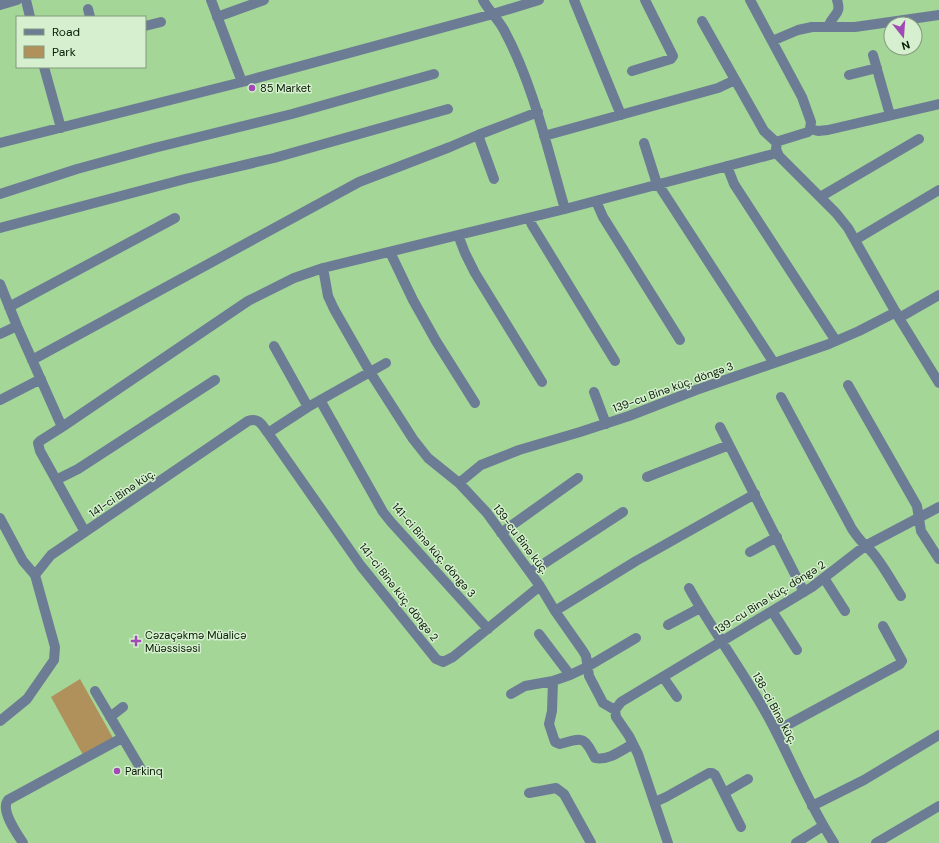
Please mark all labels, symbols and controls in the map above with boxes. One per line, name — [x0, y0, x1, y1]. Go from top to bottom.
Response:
legend — [16, 16, 146, 68]
north arrow — [883, 16, 923, 56]
text: Road — [52, 24, 80, 40]
text: N — [900, 38, 912, 53]
text: Park — [52, 44, 76, 60]
place label: 85 Market — [260, 81, 311, 95]
marker: 85 Market — [247, 83, 257, 93]
street label: 139-cu Binə küç. döngə 3 — [611, 359, 735, 415]
street label: 141-ci Binə küç. — [86, 466, 158, 520]
street label: 141-ci Binə küç. döngə 3 — [389, 500, 479, 600]
street label: 139-cu Binə küç. — [490, 502, 552, 576]
street label: 141-ci Binə küç. döngə 2 — [356, 540, 442, 644]
street label: 139-cu Binə küç. döngə 2 — [712, 557, 828, 637]
place label: Cəzaçəkmə Müalicə Müəssisəsi — [145, 628, 246, 655]
marker: Cəzaçəkmə Müalicə Müəssisəsi — [130, 635, 142, 647]
street label: 138-ci Binə küç. — [750, 670, 800, 746]
place label: Parkinq — [125, 764, 163, 778]
marker: Parkinq — [112, 766, 122, 776]

